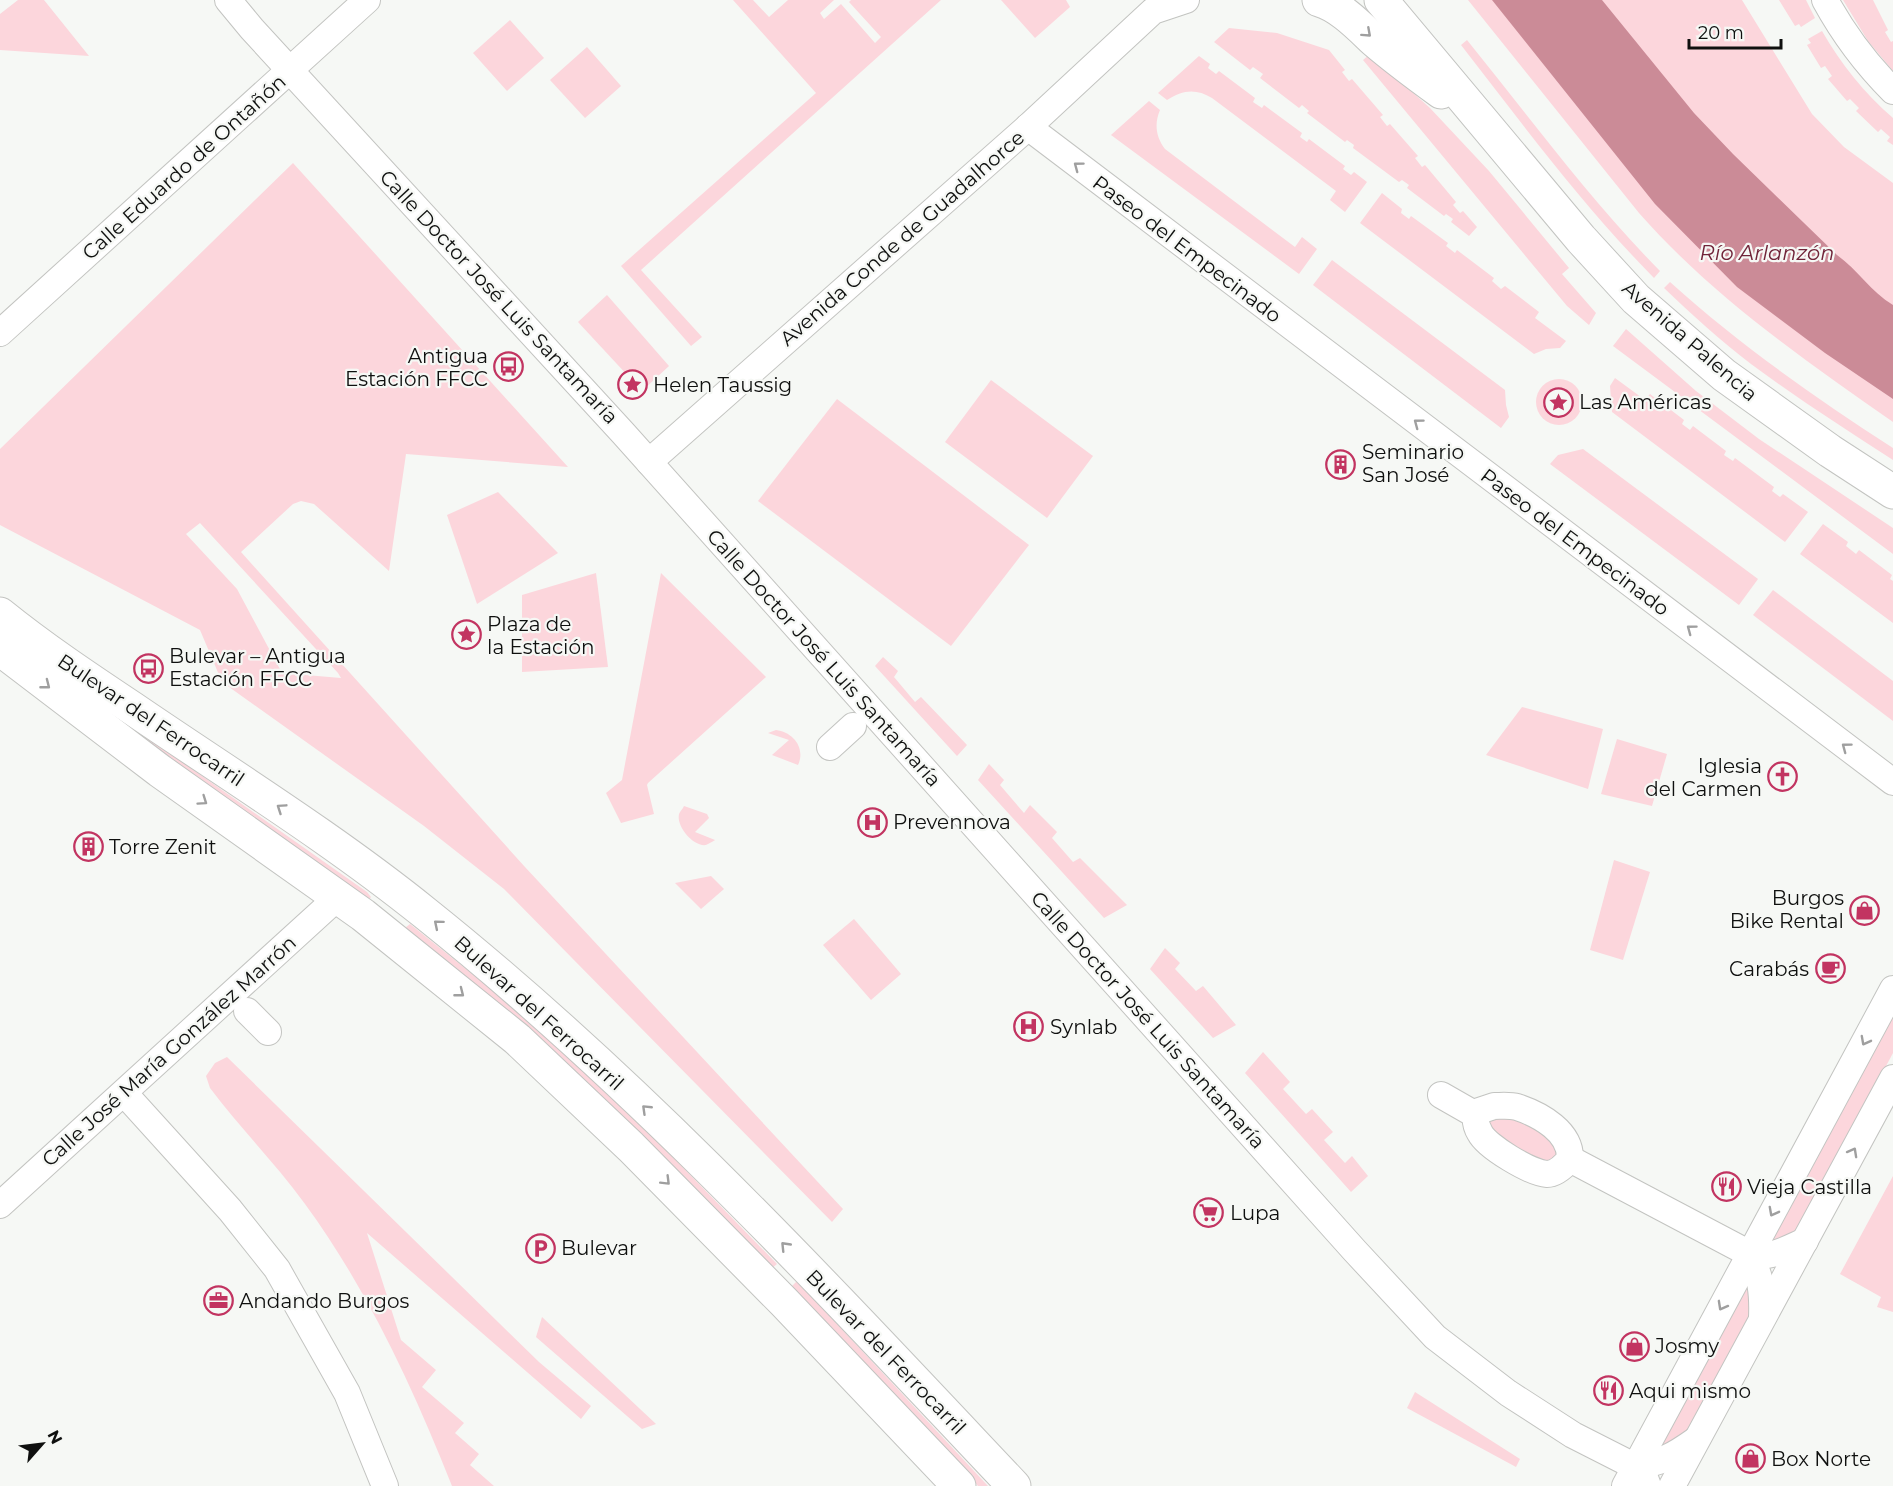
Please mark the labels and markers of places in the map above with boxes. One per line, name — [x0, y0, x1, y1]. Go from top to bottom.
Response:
place label: Antigua Estación FFCC — [345, 344, 488, 391]
bus stop icon: Antigua Estación FFCC — [493, 351, 525, 383]
place icon: Helen Taussig — [616, 369, 648, 401]
place label: Helen Taussig — [653, 373, 792, 397]
place icon: Las Américas — [1542, 386, 1574, 418]
place label: Las Américas — [1579, 390, 1712, 414]
place label: Seminario San José — [1362, 440, 1464, 487]
building icon: Seminario San José — [1325, 448, 1357, 480]
place label: Plaza de la Estación — [487, 612, 594, 659]
place icon: Plaza de la Estación — [450, 619, 482, 651]
place label: Bulevar – Antigua Estación FFCC — [169, 644, 346, 691]
bus stop icon: Bulevar – Antigua Estación FFCC — [132, 652, 164, 684]
place label: Iglesia del Carmen — [1645, 754, 1762, 801]
church icon: Iglesia del Carmen — [1767, 761, 1799, 793]
hospital icon: Prevennova — [856, 806, 888, 838]
place label: Prevennova — [893, 810, 1011, 834]
building icon: Torre Zenit — [72, 831, 104, 863]
place label: Torre Zenit — [109, 835, 217, 859]
place label: Burgos Bike Rental — [1730, 886, 1844, 933]
shop icon: Burgos Bike Rental — [1849, 894, 1881, 926]
cafe icon: Carabás — [1814, 953, 1846, 985]
place label: Carabás — [1729, 957, 1809, 981]
hospital icon: Synlab — [1013, 1011, 1045, 1043]
place label: Synlab — [1050, 1015, 1117, 1039]
restaurant icon: Vieja Castilla — [1710, 1171, 1742, 1203]
place label: Vieja Castilla — [1747, 1175, 1872, 1199]
supermarket icon: Lupa — [1193, 1197, 1225, 1229]
place label: Lupa — [1230, 1201, 1280, 1225]
parking icon: Bulevar — [524, 1232, 556, 1264]
place label: Bulevar — [561, 1236, 637, 1260]
office icon: Andando Burgos — [202, 1285, 234, 1317]
place label: Andando Burgos — [239, 1289, 410, 1313]
shop icon: Josmy — [1618, 1330, 1650, 1362]
place label: Josmy — [1654, 1334, 1719, 1358]
restaurant icon: Aqui mismo — [1592, 1375, 1624, 1407]
place label: Aqui mismo — [1629, 1379, 1751, 1403]
shop icon: Box Norte — [1734, 1443, 1766, 1475]
place label: Box Norte — [1771, 1447, 1871, 1471]

